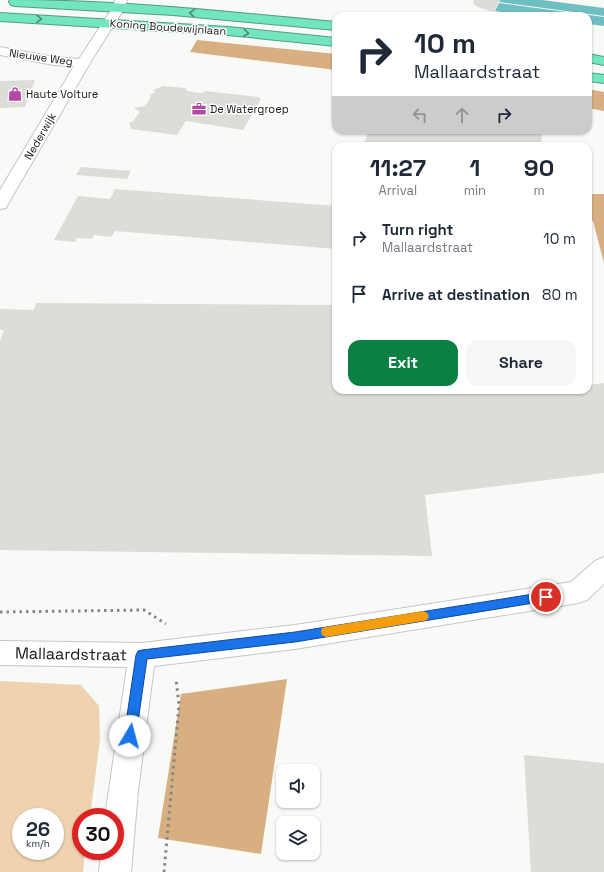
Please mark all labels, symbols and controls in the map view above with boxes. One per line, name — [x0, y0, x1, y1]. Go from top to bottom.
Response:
one-way arrow — [188, 8, 195, 17]
one-way arrow — [36, 14, 42, 23]
street label: Koning Boudewijnlaan — [109, 16, 227, 38]
text: 10 m — [414, 25, 476, 61]
one-way arrow — [243, 28, 249, 37]
icon: right — [348, 28, 400, 80]
street label: Nieuwe Weg — [8, 46, 74, 68]
text: Mallaardstraat — [414, 60, 540, 83]
shop icon: Haute Voiture — [7, 86, 23, 102]
place label: Haute Voiture — [26, 87, 98, 101]
office icon: De Watergroep — [191, 101, 207, 117]
place label: De Watergroep — [210, 102, 289, 116]
icon: left — [409, 104, 431, 126]
icon: ahead — [451, 104, 473, 126]
icon: right — [493, 104, 515, 126]
street label: Nederwijk — [21, 110, 59, 162]
text: 11:27 — [370, 152, 426, 183]
text: 1 — [469, 152, 480, 183]
text: 90 — [524, 152, 554, 183]
text: Arrival — [379, 182, 417, 199]
text: min — [464, 182, 486, 199]
text: m — [533, 182, 545, 199]
text: Turn right — [382, 220, 453, 239]
icon: right — [348, 227, 370, 249]
text: 10 m — [543, 229, 576, 248]
text: Mallaardstraat — [382, 239, 473, 256]
icon: arrive — [348, 283, 370, 305]
text: Arrive at destination — [382, 285, 530, 304]
text: 80 m — [542, 285, 578, 304]
button: Exit — [348, 340, 458, 386]
button: Share — [466, 340, 576, 386]
pin — [529, 580, 563, 614]
icon: arrive — [535, 586, 557, 608]
street label: Mallaardstraat — [15, 643, 127, 665]
position arrow — [109, 715, 151, 757]
map controls — [276, 764, 320, 860]
button: sound — [276, 764, 320, 808]
speed limit sign: 30 — [72, 808, 124, 860]
text: 26 — [26, 816, 50, 842]
button: layers — [276, 816, 320, 860]
text: km/h — [26, 837, 50, 850]

